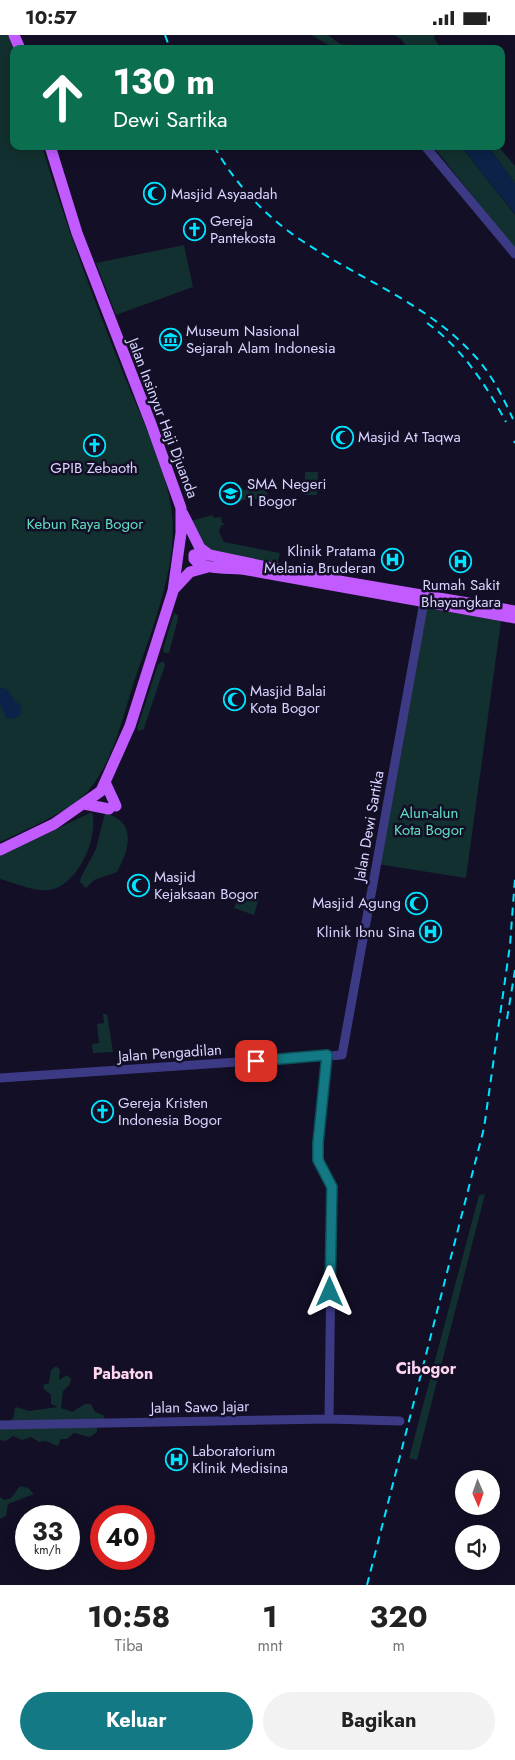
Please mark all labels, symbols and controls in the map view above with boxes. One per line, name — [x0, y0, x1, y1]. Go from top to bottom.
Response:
text: 10:57 — [25, 4, 77, 31]
text: 130 m — [113, 57, 215, 107]
icon: ahead — [30, 65, 95, 130]
text: Dewi Sartika — [113, 103, 228, 135]
mosque icon: Masjid Asyaadah — [143, 182, 167, 206]
place label: Masjid Asyaadah — [171, 183, 278, 205]
place label: Gereja Pantekosta — [210, 210, 276, 249]
church icon: Gereja Pantekosta — [182, 218, 206, 242]
place label: Museum Nasional Sejarah Alam Indonesia — [186, 320, 335, 359]
museum icon: Museum Nasional Sejarah Alam Indonesia — [158, 328, 182, 352]
street label: Jalan Insinyur Haji Djuanda — [122, 333, 204, 501]
mosque icon: Masjid At Taqwa — [330, 425, 354, 449]
place label: Masjid At Taqwa — [358, 426, 461, 448]
church icon: GPIB Zebaoth — [82, 433, 106, 457]
place label: GPIB Zebaoth — [50, 457, 138, 479]
place label: SMA Negeri 1 Bogor — [247, 473, 326, 512]
school or university icon: SMA Negeri 1 Bogor — [219, 481, 243, 505]
park label: Kebun Raya Bogor — [27, 513, 144, 535]
place label: Klinik Pratama Melania Bruderan — [264, 540, 376, 579]
hospital icon: Klinik Pratama Melania Bruderan — [380, 548, 404, 572]
hospital icon: Rumah Sakit Bhayangkara — [449, 550, 473, 574]
place label: Rumah Sakit Bhayangkara — [421, 574, 501, 613]
place label: Masjid Balai Kota Bogor — [250, 680, 326, 719]
mosque icon: Masjid Balai Kota Bogor — [222, 688, 246, 712]
street label: Jalan Dewi Sartika — [348, 769, 390, 885]
park label: Alun-alun Kota Bogor — [394, 802, 465, 841]
place label: Masjid Kejaksaan Bogor — [154, 866, 259, 905]
mosque icon: Masjid Kejaksaan Bogor — [126, 874, 150, 898]
mosque icon: Masjid Agung — [405, 891, 429, 915]
place label: Masjid Agung — [312, 892, 401, 914]
hospital icon: Klinik Ibnu Sina — [419, 920, 443, 944]
place label: Klinik Ibnu Sina — [317, 921, 415, 943]
street label: Jalan Pengadilan — [115, 1038, 223, 1068]
pin — [235, 1040, 277, 1082]
icon: arrive — [242, 1047, 270, 1075]
place label: Gereja Kristen Indonesia Bogor — [118, 1092, 223, 1131]
church icon: Gereja Kristen Indonesia Bogor — [90, 1100, 114, 1124]
position arrow — [303, 1265, 355, 1317]
district label: Cibogor — [396, 1357, 457, 1380]
district label: Pabaton — [93, 1362, 153, 1385]
street label: Jalan Sawo Jajar — [148, 1395, 250, 1419]
place label: Laboratorium Klinik Medisina — [192, 1440, 288, 1479]
hospital icon: Laboratorium Klinik Medisina — [164, 1448, 188, 1472]
north arrow — [455, 1470, 500, 1515]
map controls — [455, 1470, 500, 1570]
speed limit sign: 40 — [90, 1505, 155, 1570]
text: 33 — [32, 1513, 63, 1549]
button: sound — [455, 1525, 500, 1570]
text: km/h — [34, 1541, 61, 1559]
text: 10:58 — [87, 1595, 170, 1638]
text: 1 — [262, 1595, 278, 1638]
text: 320 — [370, 1595, 428, 1638]
text: Tiba — [115, 1634, 143, 1657]
text: mnt — [258, 1634, 282, 1657]
text: m — [392, 1634, 405, 1657]
button: Keluar — [20, 1692, 253, 1750]
button: Bagikan — [263, 1692, 495, 1750]

